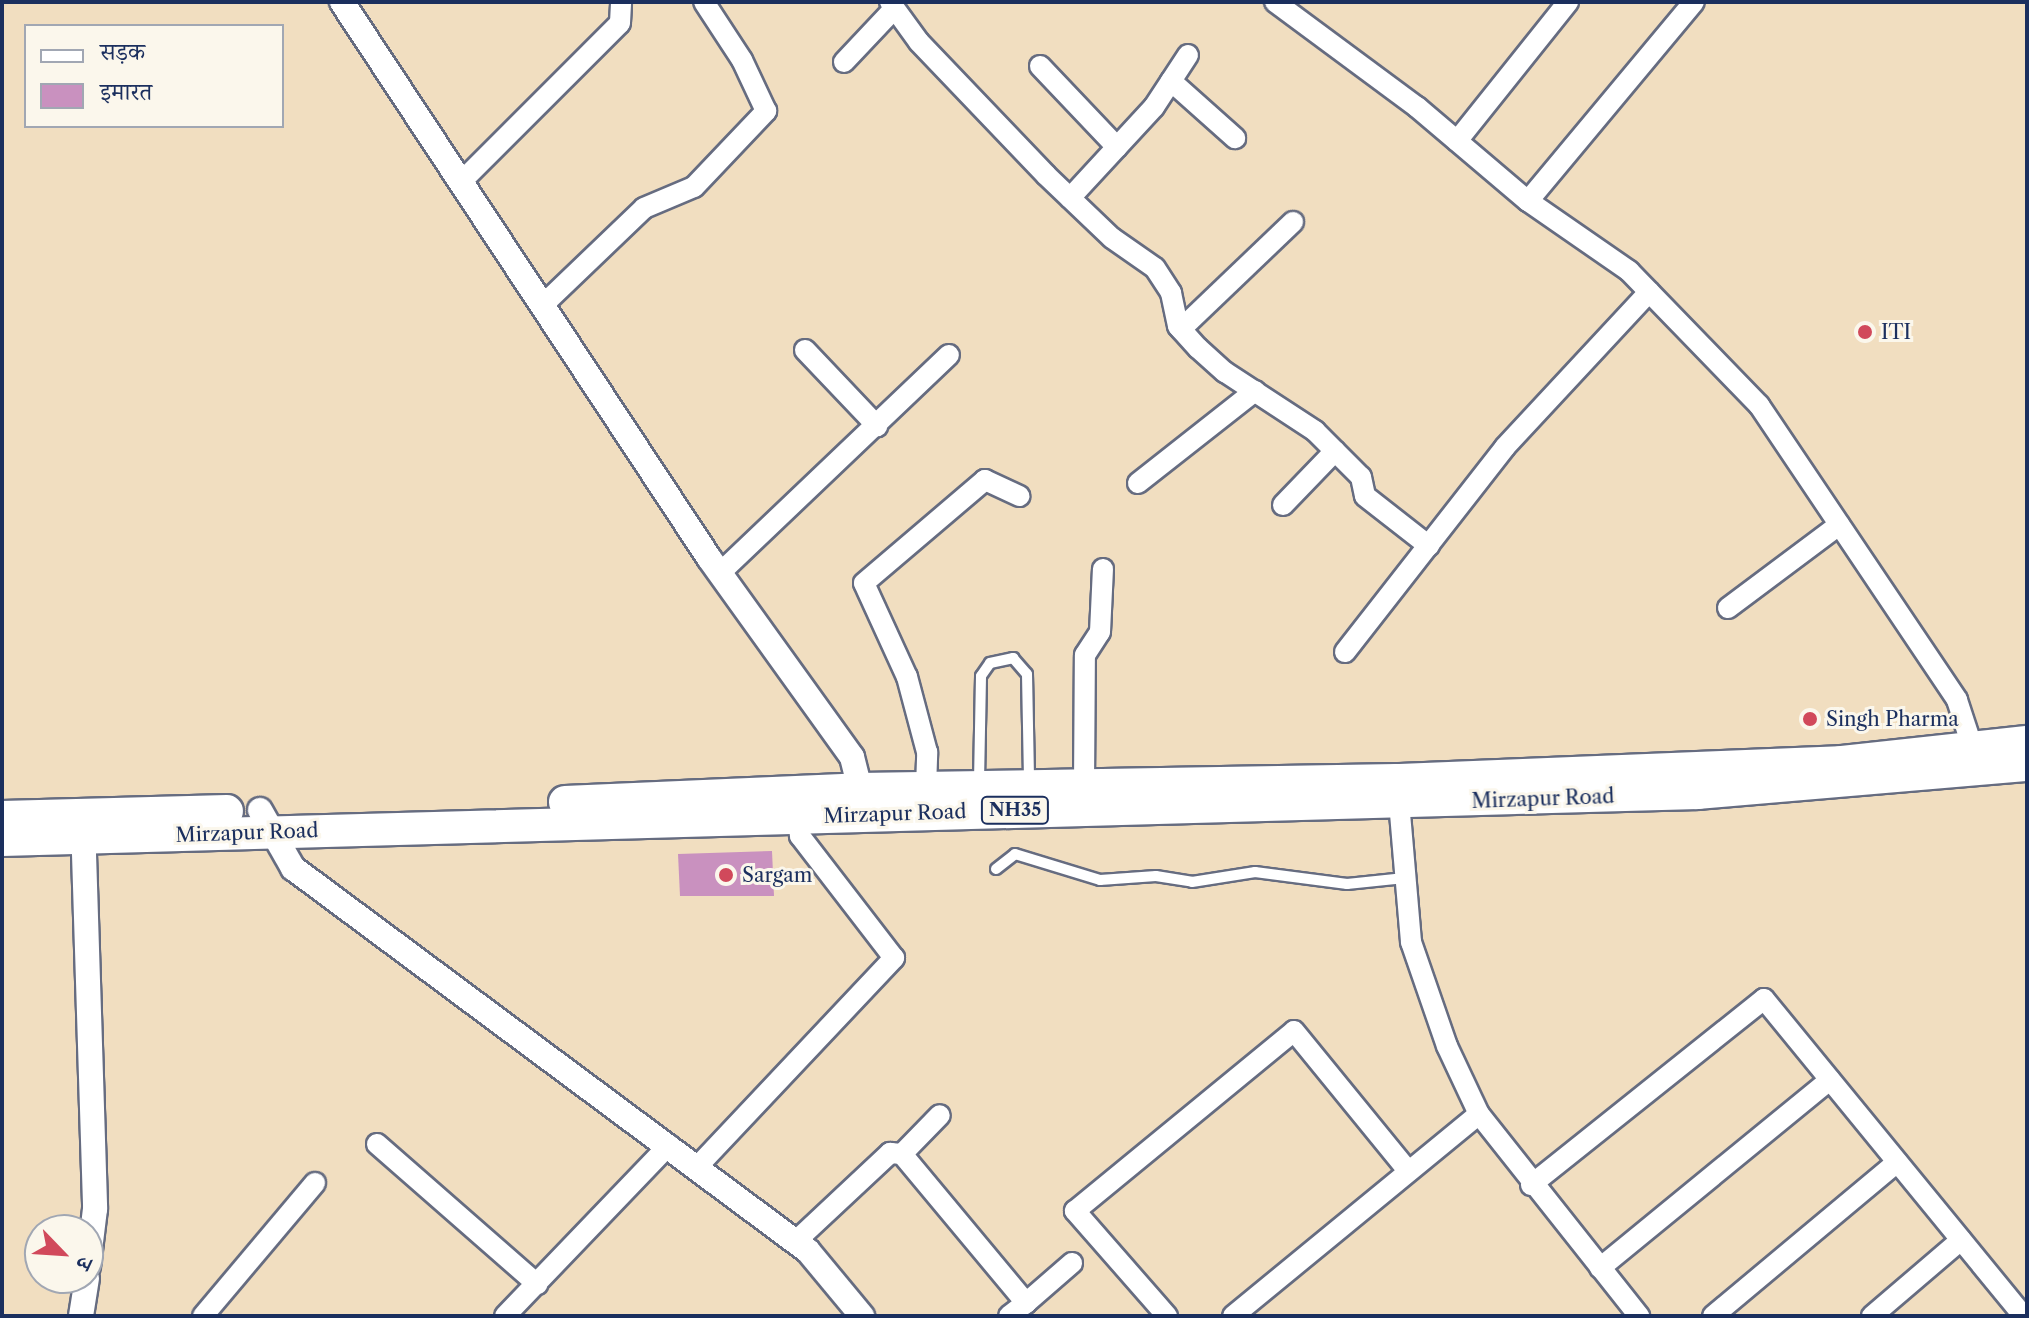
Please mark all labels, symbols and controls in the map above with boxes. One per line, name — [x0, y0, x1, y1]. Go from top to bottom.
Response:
legend — [24, 24, 284, 128]
text: सड़क — [100, 37, 145, 66]
text: इमारत — [100, 77, 152, 106]
place label: ITI — [1881, 320, 1911, 344]
marker: ITI — [1856, 323, 1874, 341]
place label: Singh Pharma — [1826, 707, 1959, 731]
marker: Singh Pharma — [1801, 710, 1819, 728]
street label: Mirzapur Road — [1471, 785, 1615, 813]
road number: NH35 — [979, 796, 1051, 824]
street label: Mirzapur Road — [823, 800, 967, 828]
street label: Mirzapur Road — [175, 819, 319, 847]
place label: Sargam — [742, 863, 812, 887]
marker: Sargam — [717, 866, 735, 884]
north arrow — [24, 1214, 104, 1294]
text: उ — [70, 1253, 99, 1274]

